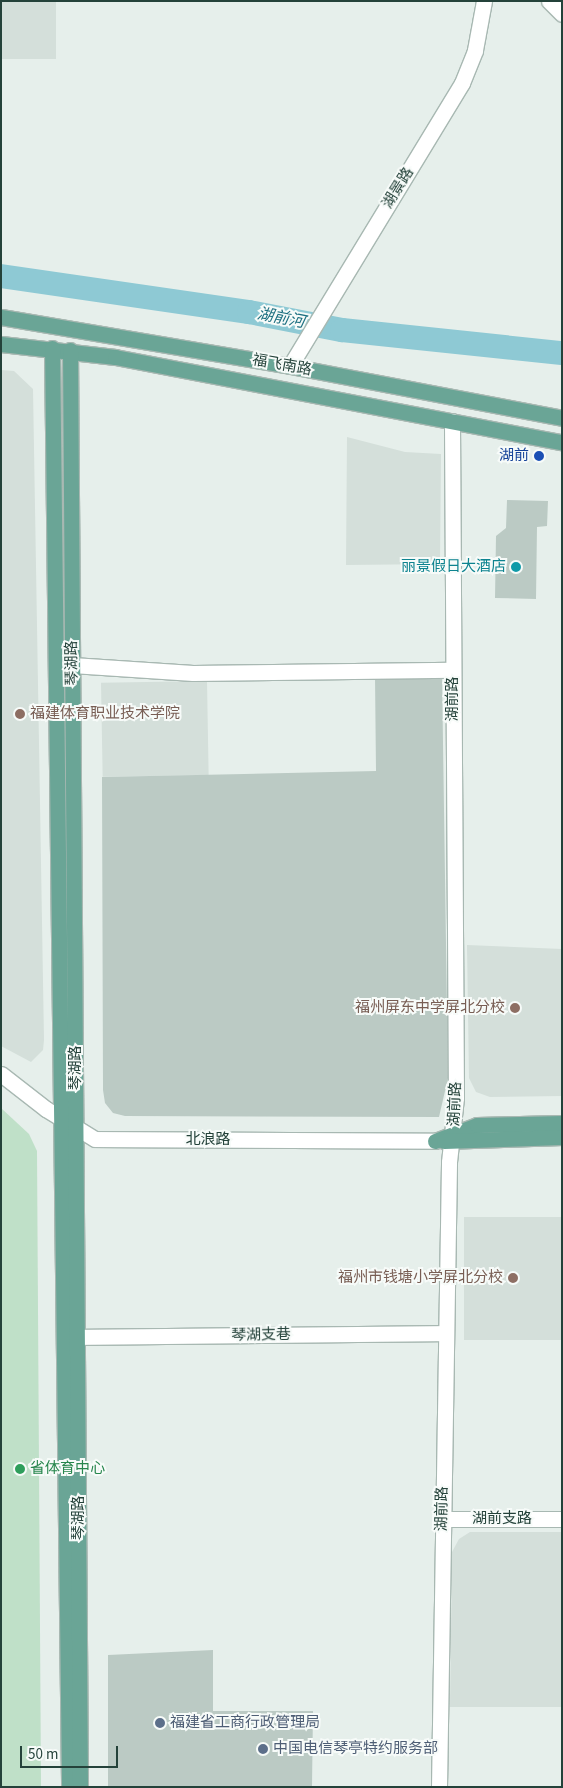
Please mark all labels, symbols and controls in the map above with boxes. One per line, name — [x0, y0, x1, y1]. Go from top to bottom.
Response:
street label: 湖景路 — [378, 164, 418, 212]
water label: 湖前河 — [256, 304, 306, 332]
street label: 福飞南路 — [251, 351, 313, 379]
place label: 湖前 — [499, 447, 529, 465]
marker: 湖前 — [533, 450, 545, 462]
place label: 丽景假日大酒店 — [401, 558, 506, 576]
marker: 丽景假日大酒店 — [510, 561, 522, 573]
street label: 琴湖路 — [63, 640, 81, 686]
street label: 湖前路 — [444, 677, 462, 721]
place label: 福建体育职业技术学院 — [30, 705, 180, 723]
marker: 福建体育职业技术学院 — [14, 708, 26, 720]
place label: 福州屏东中学屏北分校 — [355, 999, 505, 1017]
marker: 福州屏东中学屏北分校 — [509, 1002, 521, 1014]
street label: 琴湖路 — [67, 1046, 85, 1090]
street label: 湖前路 — [445, 1081, 465, 1127]
street label: 北浪路 — [186, 1131, 230, 1149]
place label: 福州市钱塘小学屏北分校 — [338, 1269, 503, 1287]
marker: 福州市钱塘小学屏北分校 — [507, 1272, 519, 1284]
street label: 琴湖支巷 — [231, 1325, 291, 1345]
place label: 省体育中心 — [30, 1460, 105, 1478]
marker: 省体育中心 — [14, 1463, 26, 1475]
street label: 湖前路 — [433, 1486, 451, 1532]
street label: 琴湖路 — [70, 1496, 88, 1540]
street label: 湖前支路 — [472, 1510, 532, 1528]
place label: 福建省工商行政管理局 — [170, 1714, 320, 1732]
marker: 福建省工商行政管理局 — [154, 1717, 166, 1729]
scale bar — [22, 1736, 120, 1768]
place label: 中国电信琴亭特约服务部 — [273, 1740, 438, 1758]
marker: 中国电信琴亭特约服务部 — [257, 1743, 269, 1755]
text: 50 m — [28, 1744, 58, 1765]

